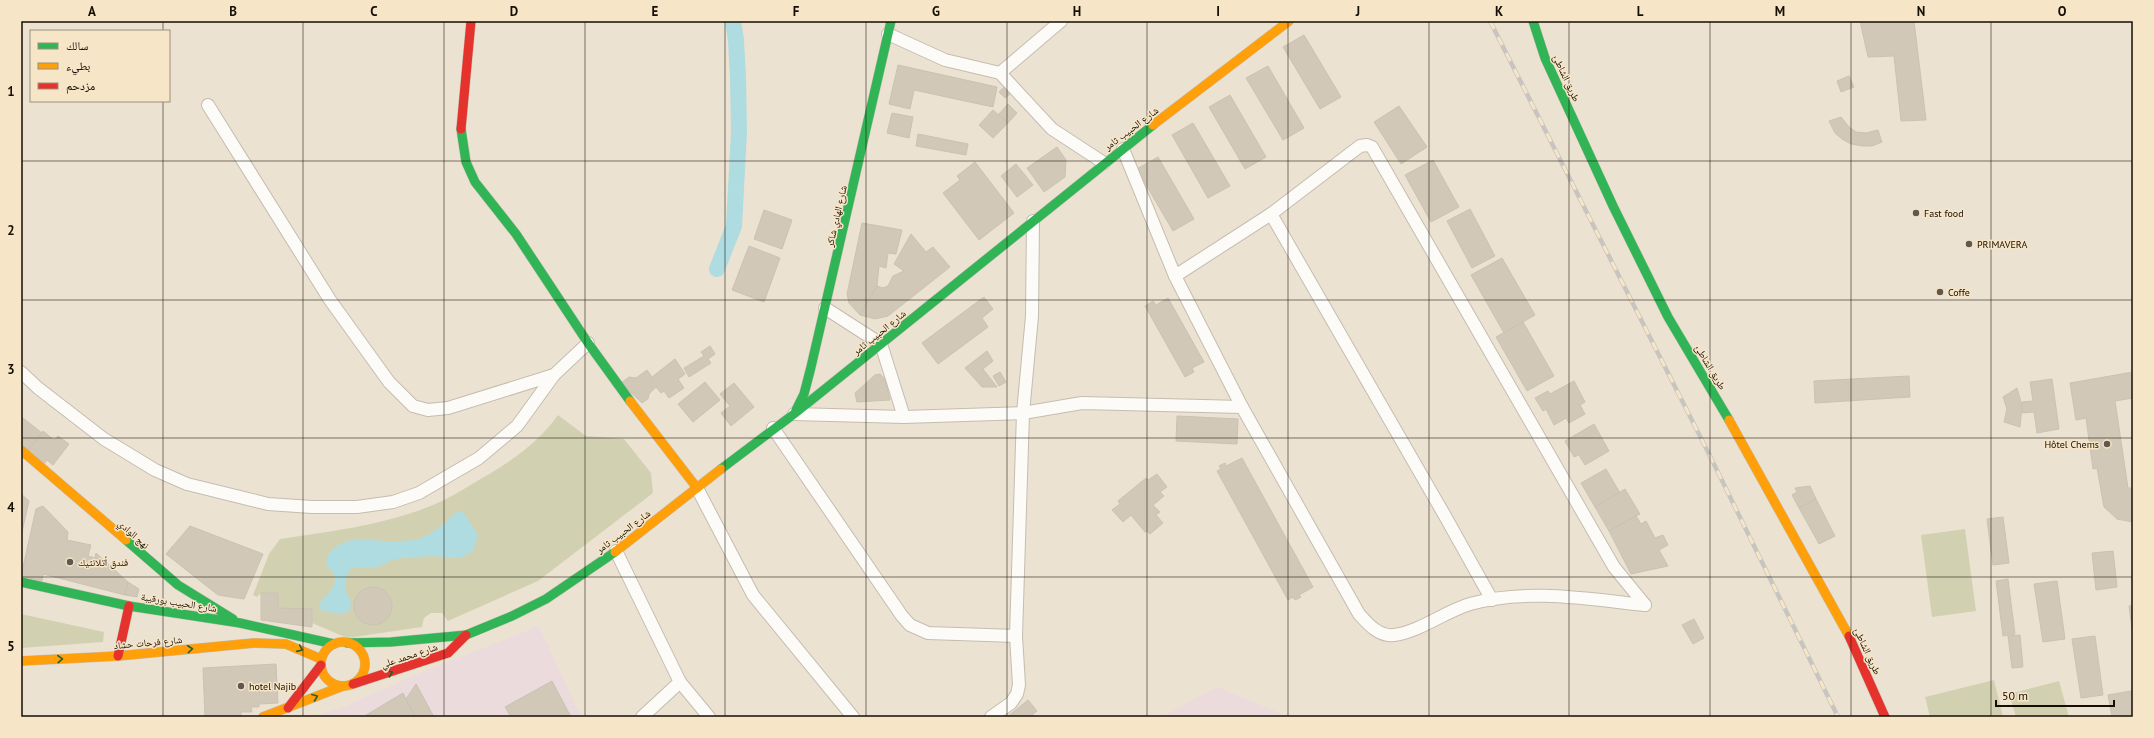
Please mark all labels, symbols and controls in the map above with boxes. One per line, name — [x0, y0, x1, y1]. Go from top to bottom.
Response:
text: A — [88, 3, 96, 20]
text: B — [229, 3, 237, 20]
text: C — [370, 3, 378, 20]
text: D — [510, 3, 518, 20]
text: E — [652, 3, 659, 20]
text: F — [793, 3, 800, 20]
text: G — [932, 3, 940, 20]
text: H — [1073, 3, 1081, 20]
text: I — [1216, 3, 1220, 20]
text: J — [1355, 3, 1360, 20]
text: K — [1495, 3, 1503, 20]
text: L — [1637, 3, 1644, 20]
text: M — [1775, 3, 1785, 20]
text: N — [1917, 3, 1925, 20]
text: O — [2058, 3, 2067, 20]
legend — [30, 30, 170, 102]
text: سالك — [66, 38, 88, 53]
street label: طريق الشاطئ — [1550, 52, 1583, 104]
text: بطيء — [66, 58, 90, 76]
text: مزدحم — [66, 78, 95, 94]
text: 1 — [7, 83, 15, 100]
street label: شارع الحبيب ثامر — [1101, 103, 1161, 154]
street label: شارع الهادي شاكر — [823, 184, 851, 249]
place label: Fast food — [1924, 207, 1964, 220]
marker: Fast food — [1911, 208, 1921, 218]
text: 2 — [7, 222, 15, 239]
place label: PRIMAVERA — [1977, 238, 2027, 251]
marker: PRIMAVERA — [1964, 239, 1974, 249]
place label: Coffe — [1948, 286, 1970, 299]
marker: Coffe — [1935, 287, 1945, 297]
street label: شارع الحبيب ثامر — [849, 307, 909, 358]
street label: طريق الشاطئ — [1692, 342, 1729, 392]
text: 3 — [7, 361, 15, 378]
place label: Hôtel Chems — [2044, 438, 2099, 451]
marker: Hôtel Chems — [2102, 439, 2112, 449]
text: 4 — [7, 499, 15, 516]
street label: شارع الحبيب ثامر — [593, 506, 653, 557]
street label: نهج الوادي — [114, 517, 152, 553]
place label: فندق أتلانتيك — [78, 556, 128, 569]
marker: فندق أتلانتيك — [65, 557, 75, 567]
street label: شارع الحبيب بورقيبة — [140, 590, 218, 615]
street label: طريق الشاطئ — [1851, 625, 1884, 677]
street label: شارع فرحات حشاد — [113, 633, 183, 652]
text: 5 — [7, 638, 15, 655]
street label: شارع محمد علي — [379, 640, 440, 672]
one-way arrow — [296, 644, 303, 652]
one-way arrow — [186, 645, 193, 654]
one-way arrow — [57, 655, 63, 664]
one-way arrow — [387, 669, 394, 677]
place label: hotel Najib — [249, 680, 296, 693]
marker: hotel Najib — [236, 681, 246, 691]
scale bar — [1996, 682, 2114, 708]
text: 50 m — [2002, 688, 2028, 703]
one-way arrow — [312, 694, 319, 702]

